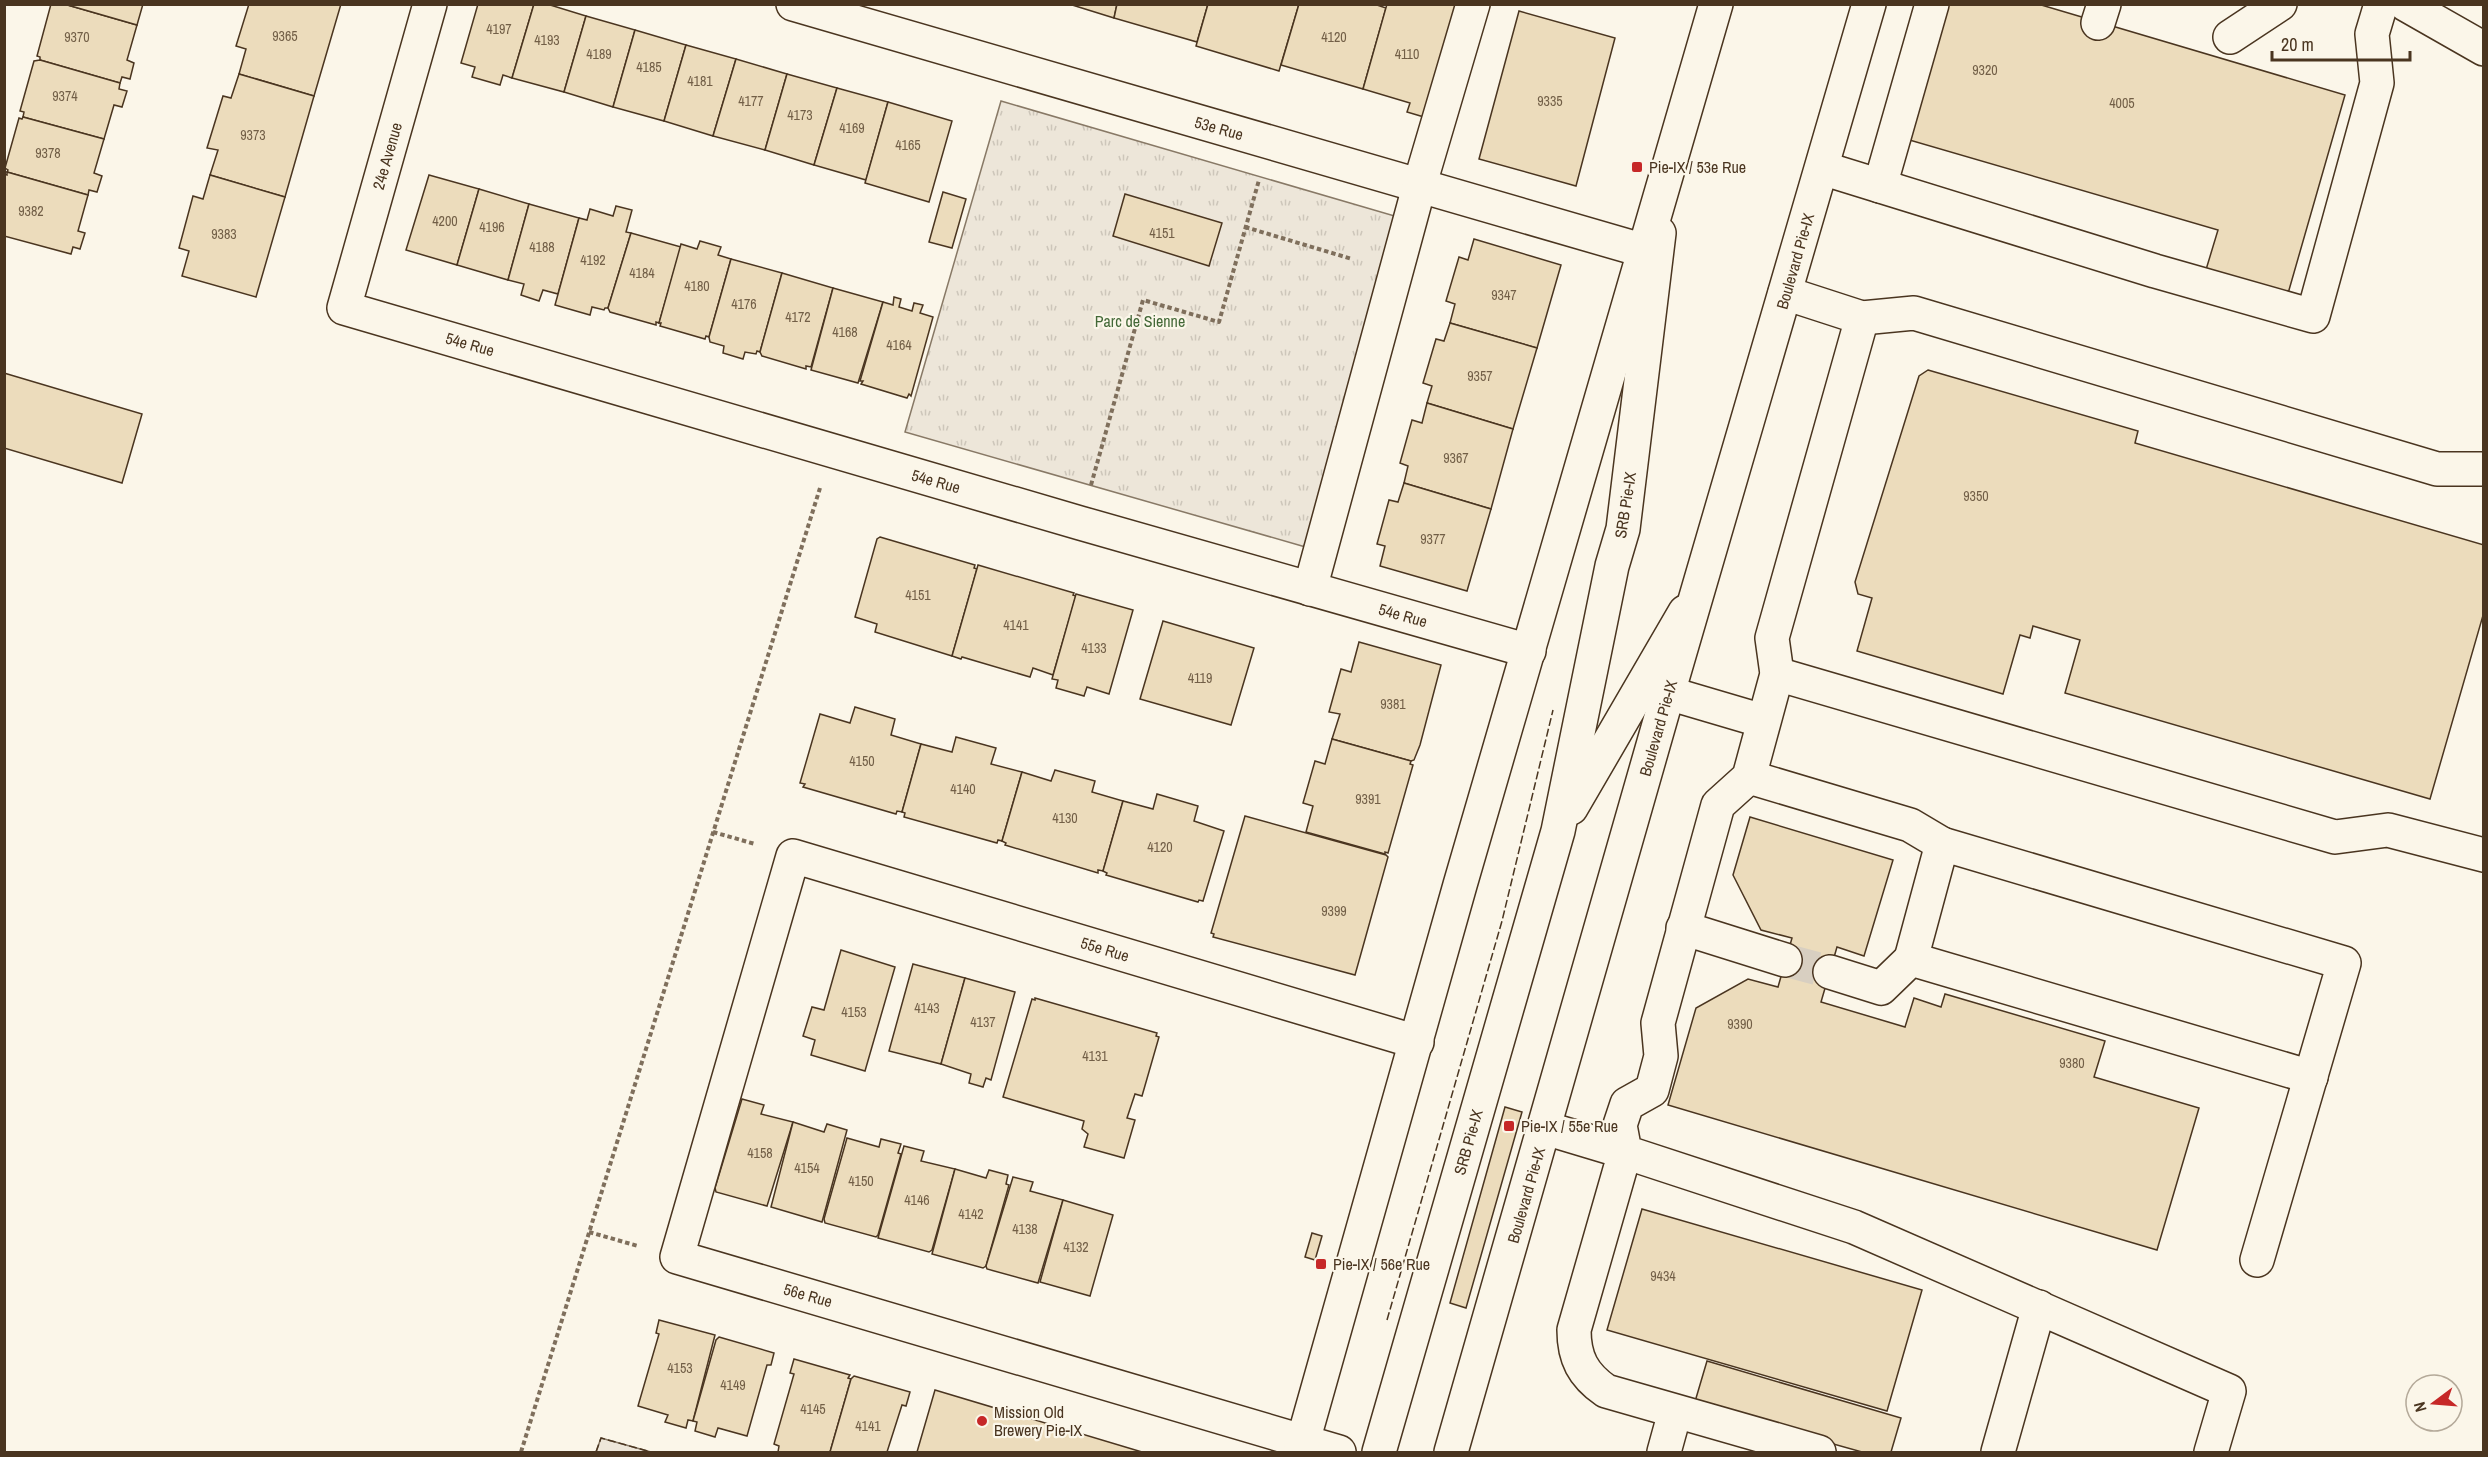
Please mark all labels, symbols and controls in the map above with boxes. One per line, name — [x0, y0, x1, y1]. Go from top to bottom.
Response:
house number: 4197 — [486, 20, 512, 38]
scale bar — [2272, 24, 2410, 62]
house number: 9365 — [272, 27, 298, 45]
house number: 9370 — [64, 28, 90, 46]
house number: 4120 — [1321, 28, 1347, 46]
house number: 4193 — [534, 31, 560, 49]
text: 20 m — [2281, 32, 2314, 57]
house number: 4189 — [586, 45, 612, 63]
house number: 4110 — [1395, 45, 1419, 63]
house number: 4185 — [636, 58, 662, 76]
house number: 9320 — [1972, 61, 1998, 79]
house number: 4181 — [687, 72, 713, 90]
house number: 9374 — [52, 87, 78, 105]
house number: 4177 — [738, 92, 764, 110]
house number: 9335 — [1537, 92, 1563, 110]
house number: 4005 — [2109, 94, 2135, 112]
house number: 4173 — [787, 106, 813, 124]
street label: 53e Rue — [1192, 111, 1246, 145]
house number: 4169 — [839, 119, 865, 137]
street label: 24e Avenue — [367, 120, 407, 192]
house number: 9373 — [240, 126, 266, 144]
house number: 4165 — [895, 136, 921, 154]
house number: 9378 — [35, 144, 61, 162]
place label: Pie-IX / 53e Rue — [1649, 156, 1746, 178]
marker: Pie-IX / 53e Rue — [1630, 160, 1644, 174]
house number: 9382 — [18, 202, 44, 220]
street label: Boulevard Pie-IX — [1771, 210, 1819, 312]
house number: 4200 — [432, 212, 458, 230]
house number: 4196 — [479, 218, 505, 236]
house number: 4151 — [1149, 224, 1175, 242]
house number: 9383 — [211, 225, 237, 243]
house number: 4188 — [529, 238, 555, 256]
house number: 4192 — [580, 251, 606, 269]
house number: 4184 — [629, 264, 655, 282]
house number: 4180 — [684, 277, 710, 295]
house number: 9347 — [1491, 286, 1517, 304]
house number: 4176 — [731, 295, 757, 313]
house number: 4172 — [785, 308, 811, 326]
park label: Parc de Sienne — [1095, 310, 1185, 332]
house number: 4168 — [832, 323, 858, 341]
street label: 54e Rue — [443, 327, 497, 361]
house number: 4164 — [886, 336, 912, 354]
house number: 9357 — [1467, 367, 1493, 385]
house number: 9367 — [1443, 449, 1469, 467]
street label: 54e Rue — [909, 464, 963, 498]
street label: SRB Pie-IX — [1609, 470, 1641, 540]
house number: 9350 — [1963, 487, 1989, 505]
house number: 9377 — [1420, 530, 1446, 548]
house number: 4151 — [905, 586, 931, 604]
street label: 54e Rue — [1376, 598, 1430, 632]
house number: 4141 — [1003, 616, 1029, 634]
house number: 4133 — [1081, 639, 1107, 657]
house number: 4119 — [1188, 669, 1212, 687]
street label: Boulevard Pie-IX — [1634, 677, 1682, 779]
house number: 9381 — [1380, 695, 1406, 713]
house number: 4150 — [849, 752, 875, 770]
house number: 4140 — [950, 780, 976, 798]
house number: 9391 — [1355, 790, 1381, 808]
house number: 4130 — [1052, 809, 1078, 827]
house number: 4120 — [1147, 838, 1173, 856]
house number: 9399 — [1321, 902, 1347, 920]
street label: 55e Rue — [1078, 931, 1132, 967]
house number: 4143 — [914, 999, 940, 1017]
house number: 4153 — [841, 1003, 867, 1021]
house number: 4137 — [970, 1013, 996, 1031]
house number: 9390 — [1727, 1015, 1753, 1033]
house number: 4131 — [1082, 1047, 1108, 1065]
house number: 9380 — [2059, 1054, 2085, 1072]
street label: SRB Pie-IX — [1448, 1106, 1488, 1177]
place label: Pie-IX / 55e Rue — [1521, 1115, 1618, 1137]
marker: Pie-IX / 55e Rue — [1502, 1119, 1516, 1133]
house number: 4158 — [747, 1144, 773, 1162]
street label: Boulevard Pie-IX — [1502, 1144, 1550, 1246]
house number: 4154 — [794, 1159, 820, 1177]
house number: 4150 — [848, 1172, 874, 1190]
house number: 4146 — [904, 1191, 930, 1209]
house number: 4142 — [958, 1205, 984, 1223]
house number: 4138 — [1012, 1220, 1038, 1238]
house number: 4132 — [1063, 1238, 1089, 1256]
place label: Pie-IX / 56e Rue — [1333, 1253, 1430, 1275]
marker: Pie-IX / 56e Rue — [1314, 1257, 1328, 1271]
house number: 9434 — [1650, 1267, 1676, 1285]
street label: 56e Rue — [781, 1278, 835, 1312]
house number: 4153 — [667, 1359, 693, 1377]
north arrow — [2404, 1373, 2464, 1433]
house number: 4149 — [720, 1376, 746, 1394]
house number: 4145 — [800, 1400, 826, 1418]
text: N — [2408, 1400, 2431, 1415]
place label: Mission Old Brewery Pie-IX — [994, 1401, 1082, 1441]
marker: Mission Old Brewery Pie-IX — [975, 1414, 989, 1428]
house number: 4141 — [855, 1417, 881, 1435]

